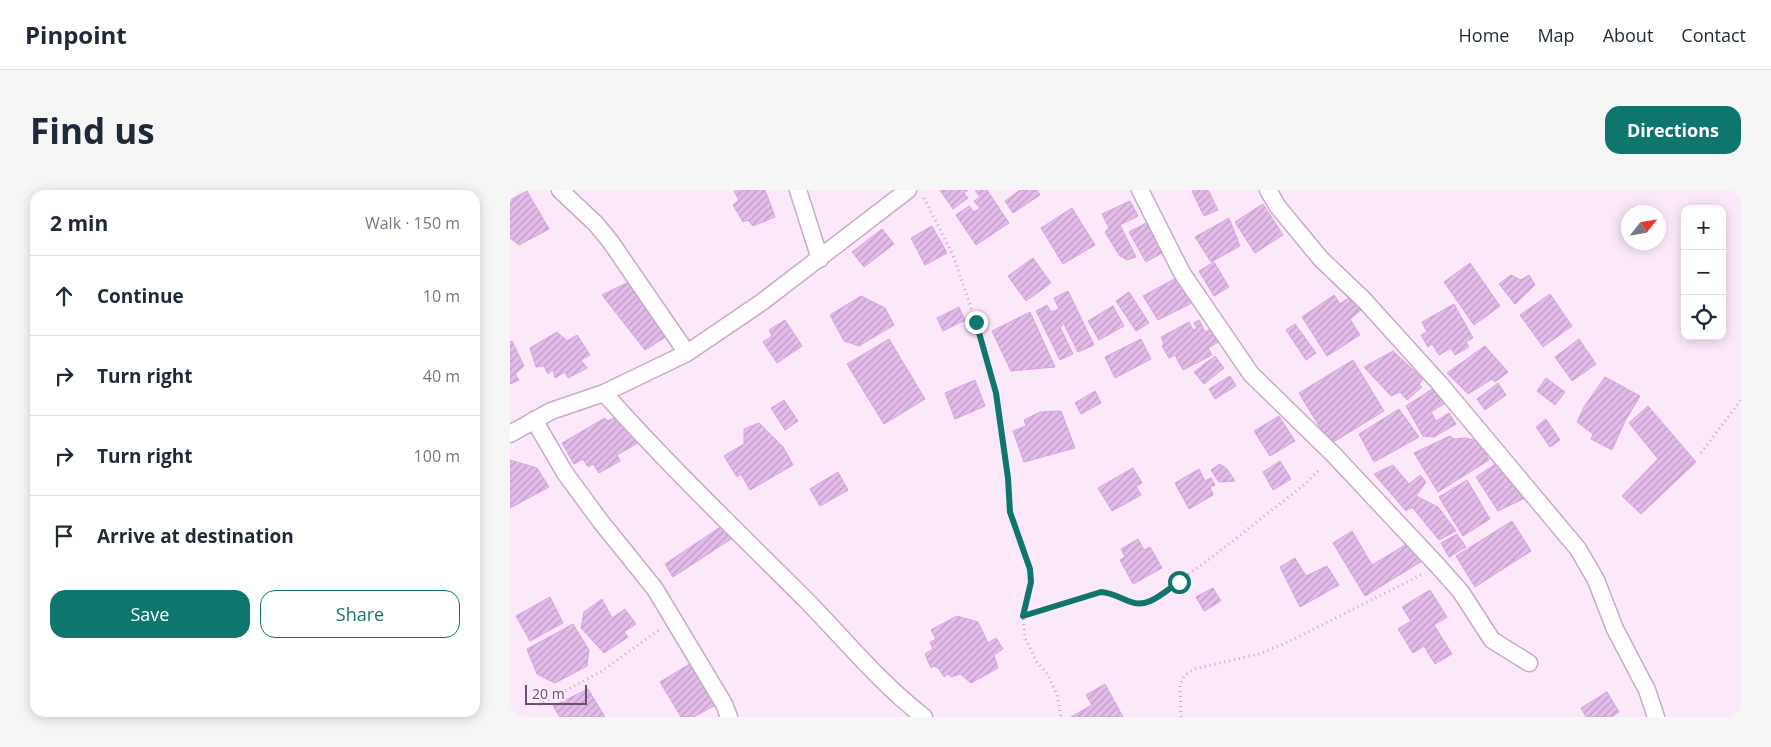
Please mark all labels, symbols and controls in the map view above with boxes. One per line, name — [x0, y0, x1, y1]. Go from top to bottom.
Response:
text: Pinpoint — [25, 18, 127, 51]
text: Home — [1459, 23, 1509, 47]
text: Map — [1537, 23, 1575, 47]
text: About — [1603, 23, 1653, 47]
text: Contact — [1681, 23, 1746, 47]
button: Directions — [1605, 106, 1741, 154]
text: Find us — [30, 107, 155, 154]
north arrow — [1621, 205, 1666, 250]
map controls — [1681, 205, 1726, 340]
button: + — [1681, 205, 1726, 250]
text: 2 min — [50, 209, 108, 237]
text: Walk · 150 m — [365, 212, 460, 234]
button: − — [1681, 250, 1726, 295]
icon: ahead — [50, 282, 78, 310]
text: Continue — [97, 283, 184, 309]
text: 10 m — [423, 285, 460, 307]
button: locate — [1681, 295, 1726, 340]
route end — [965, 311, 988, 334]
icon: right — [50, 362, 78, 390]
text: Turn right — [97, 363, 192, 389]
text: 40 m — [423, 365, 460, 387]
icon: right — [50, 442, 78, 470]
text: Turn right — [97, 443, 192, 469]
text: 100 m — [414, 445, 460, 467]
icon: arrive — [50, 522, 78, 550]
text: Arrive at destination — [97, 523, 294, 549]
route start — [1168, 571, 1191, 594]
button: Save — [50, 590, 250, 638]
button: Share — [260, 590, 460, 638]
scale bar — [525, 682, 588, 705]
text: 20 m — [532, 684, 565, 703]

